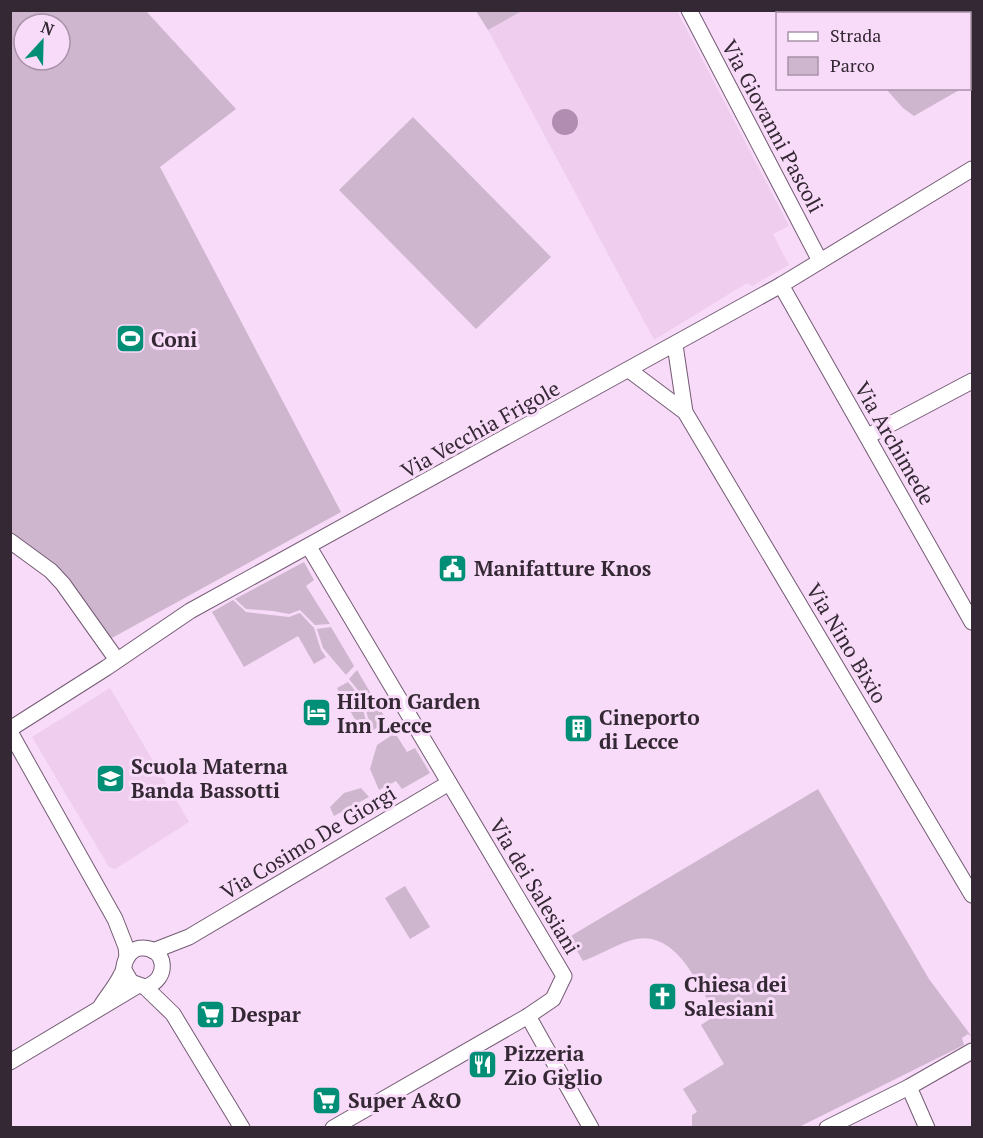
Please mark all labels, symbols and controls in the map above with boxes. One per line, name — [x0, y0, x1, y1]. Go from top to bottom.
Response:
north arrow — [12, 12, 72, 72]
legend — [776, 12, 971, 90]
text: N — [38, 16, 57, 41]
text: Strada — [830, 23, 881, 47]
street label: Via Giovanni Pascoli — [716, 35, 830, 217]
text: Parco — [830, 53, 875, 77]
sports icon: Coni — [114, 323, 146, 355]
place label: Coni — [151, 325, 197, 353]
street label: Via Vecchia Frigole — [396, 374, 564, 484]
street label: Via Archimede — [848, 376, 942, 510]
public building icon: Manifatture Knos — [437, 552, 469, 584]
place label: Manifatture Knos — [474, 554, 651, 582]
street label: Via Nino Bixio — [800, 578, 894, 708]
place label: Hilton Garden Inn Lecce — [337, 687, 481, 739]
hotel icon: Hilton Garden Inn Lecce — [300, 697, 332, 729]
place label: Cineporto di Lecce — [599, 703, 700, 755]
building icon: Cineporto di Lecce — [562, 713, 594, 745]
place label: Scuola Materna Banda Bassotti — [131, 752, 288, 804]
school or university icon: Scuola Materna Banda Bassotti — [94, 762, 126, 794]
street label: Via Cosimo De Giorgi — [215, 779, 401, 905]
street label: Via dei Salesiani — [483, 813, 587, 959]
place label: Chiesa dei Salesiani — [684, 970, 787, 1022]
church icon: Chiesa dei Salesiani — [647, 980, 679, 1012]
supermarket icon: Despar — [194, 998, 226, 1030]
place label: Despar — [231, 1000, 301, 1028]
place label: Pizzeria Zio Giglio — [504, 1039, 603, 1091]
restaurant icon: Pizzeria Zio Giglio — [467, 1049, 499, 1081]
supermarket icon: Super A&O — [311, 1084, 343, 1116]
place label: Super A&O — [348, 1086, 461, 1114]

